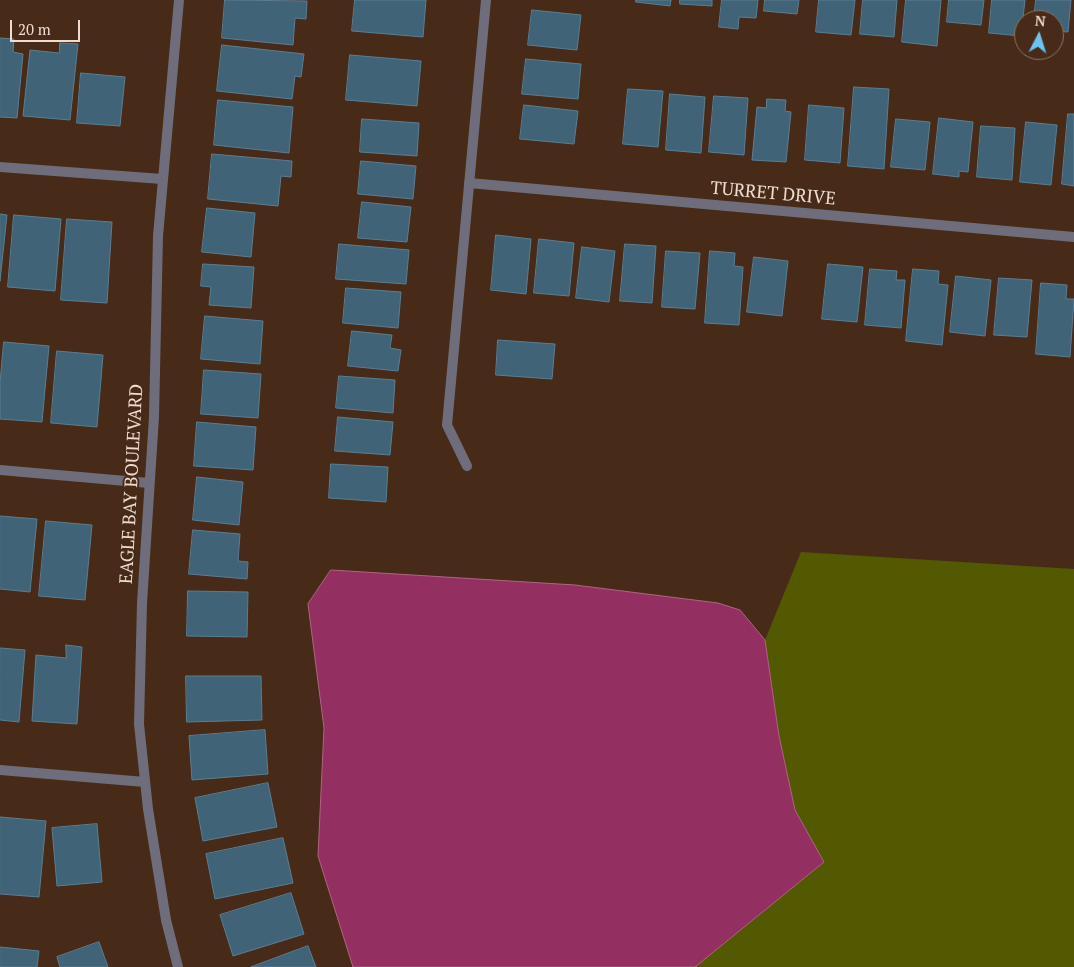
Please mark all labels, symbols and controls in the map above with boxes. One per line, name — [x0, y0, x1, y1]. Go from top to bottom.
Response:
scale bar — [12, 10, 82, 42]
north arrow — [1014, 10, 1064, 60]
text: N — [1034, 11, 1046, 30]
text: 20 m — [18, 19, 51, 39]
street label: TURRET DRIVE — [710, 178, 836, 210]
street label: EAGLE BAY BOULEVARD — [116, 383, 148, 585]

